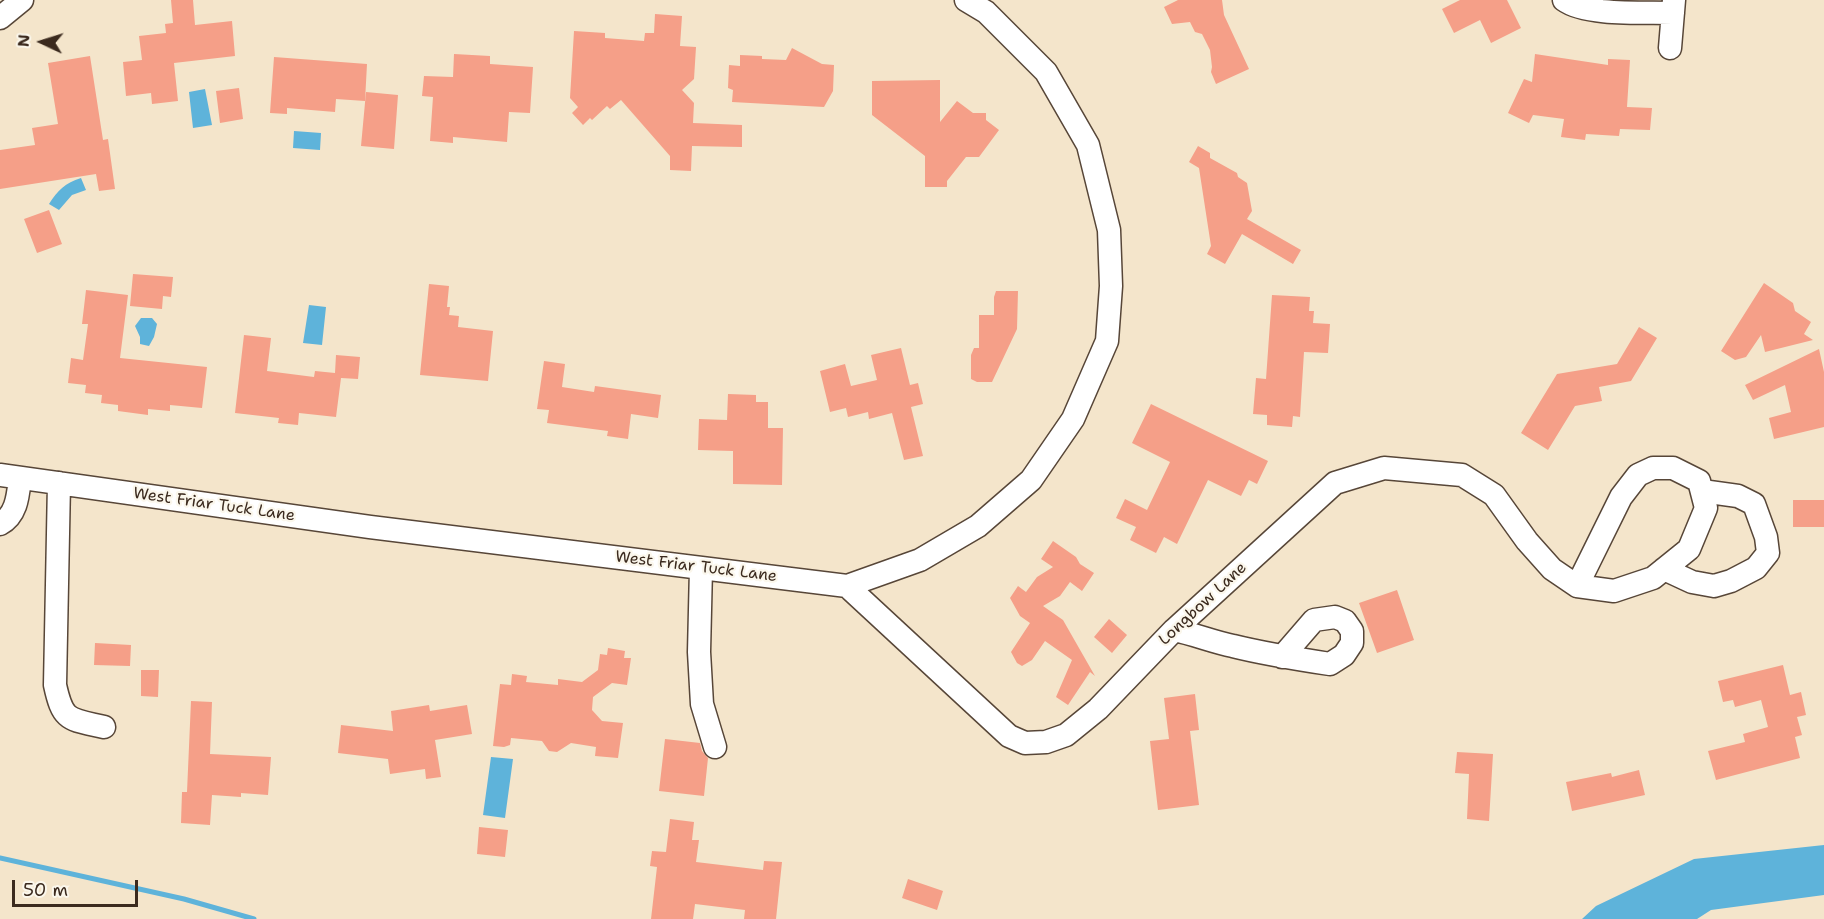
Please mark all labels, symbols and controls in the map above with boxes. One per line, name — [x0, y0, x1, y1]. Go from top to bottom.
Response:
north arrow — [12, 12, 72, 72]
text: N — [13, 34, 34, 48]
street label: West Friar Tuck Lane — [132, 484, 296, 526]
street label: West Friar Tuck Lane — [614, 548, 778, 586]
street label: Longbow Lane — [1155, 558, 1251, 650]
scale bar — [15, 868, 141, 906]
text: 50 m — [23, 878, 68, 902]

